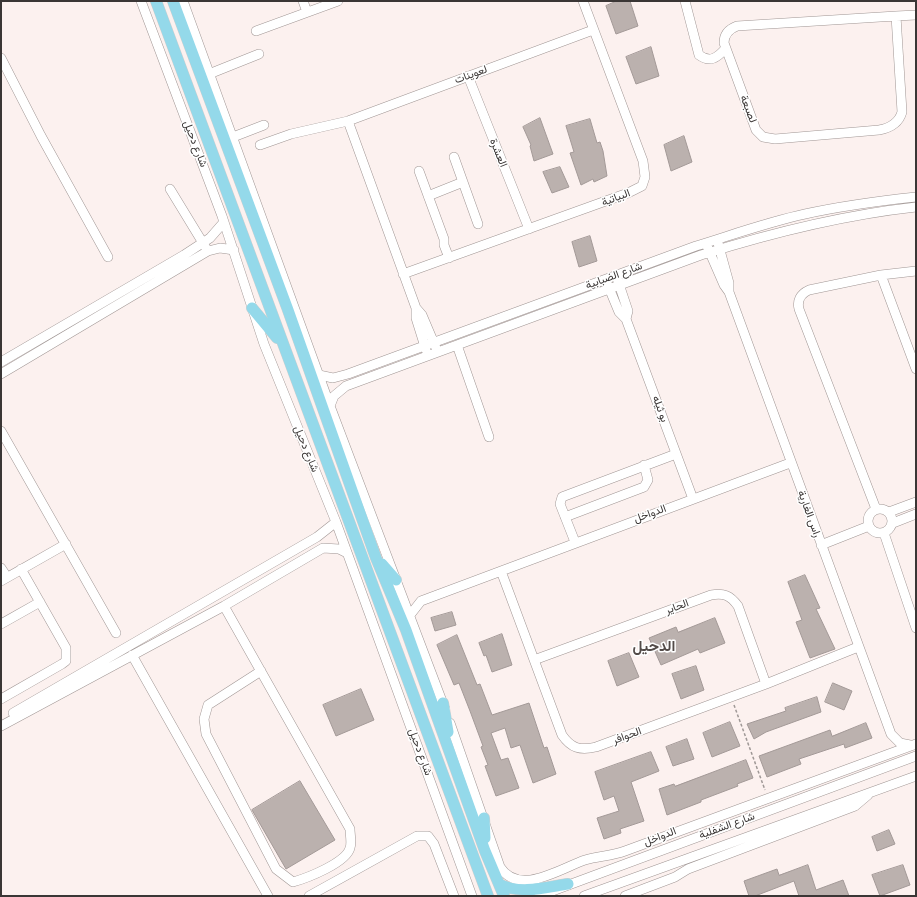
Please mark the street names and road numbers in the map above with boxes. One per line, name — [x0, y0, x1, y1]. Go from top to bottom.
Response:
street label: لعوينات — [453, 63, 489, 87]
street label: لصبعة — [737, 93, 759, 125]
street label: شارع دحيل — [180, 119, 210, 169]
street label: العشرة — [486, 137, 510, 169]
street label: البياتية — [600, 187, 632, 209]
street label: شارع الضبابية — [584, 260, 644, 292]
street label: بو ثيله — [649, 394, 671, 424]
street label: شارع دحيل — [291, 424, 321, 474]
street label: راس الغارية — [794, 489, 824, 539]
street label: الدواخل — [632, 502, 668, 526]
street label: الحاير — [663, 597, 691, 617]
street label: الحوافر — [611, 725, 643, 747]
street label: شارع دحيل — [405, 727, 435, 777]
street label: شارع الشفلية — [697, 810, 757, 842]
street label: الدواخل — [642, 825, 678, 849]

